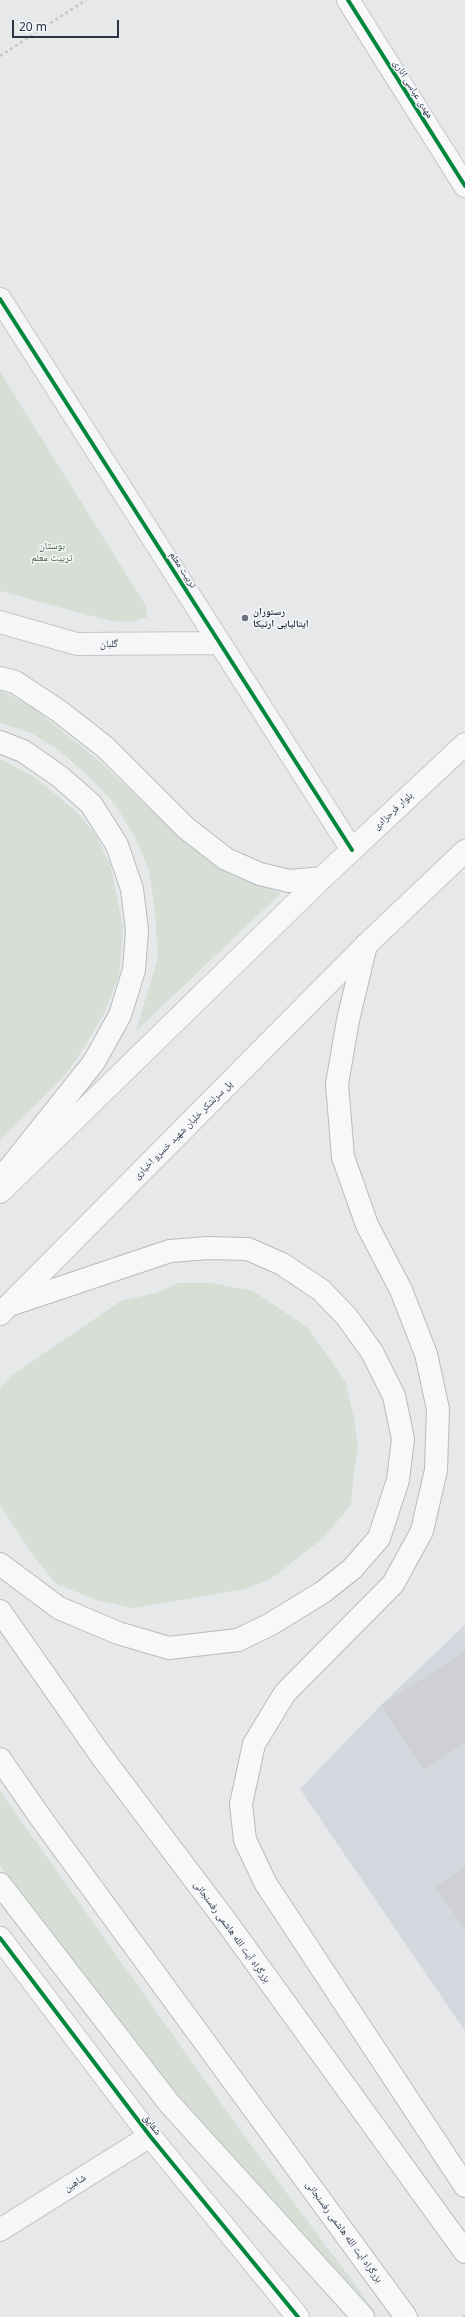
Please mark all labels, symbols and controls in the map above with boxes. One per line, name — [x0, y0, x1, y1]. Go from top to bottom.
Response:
scale bar — [14, 12, 121, 38]
text: 20 m — [19, 18, 47, 35]
street label: مهدی عباسی اناری — [390, 58, 436, 120]
park label: بوستان تربیت معلم — [31, 540, 73, 564]
street label: تربیت معلم — [167, 550, 199, 590]
place label: رستوران ایتالیایی ارتیکا — [253, 606, 309, 630]
marker: رستوران ایتالیایی ارتیکا — [240, 613, 250, 623]
street label: گلبان — [100, 638, 118, 650]
street label: بلوار فرحزادی — [371, 790, 415, 832]
street label: پل سرلشکر خلبان شهید خسرو اخباری — [131, 1078, 235, 1182]
street label: بزرگراه آیت الله هاشمی رفسنجانی — [191, 1879, 273, 1985]
street label: شقایق — [140, 2112, 164, 2138]
street label: شاهین — [62, 2172, 88, 2194]
street label: بزرگراه آیت الله هاشمی رفسنجانی — [303, 2179, 385, 2285]

